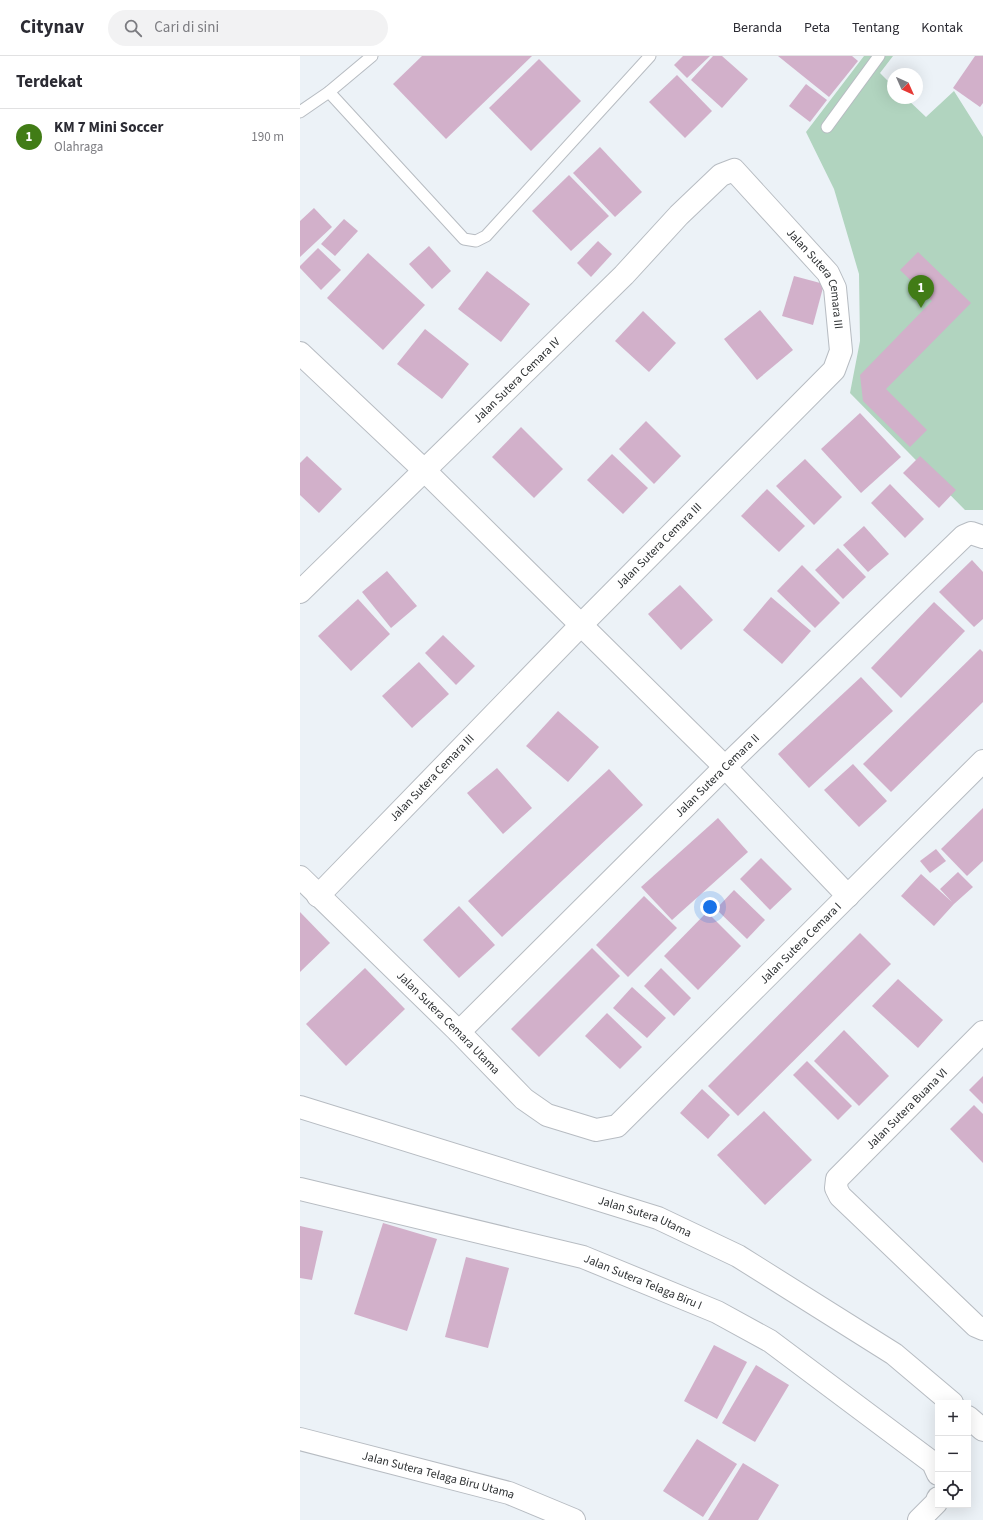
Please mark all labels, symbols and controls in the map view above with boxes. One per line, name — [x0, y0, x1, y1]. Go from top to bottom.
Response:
search box — [108, 10, 388, 46]
text: Citynav — [20, 14, 84, 41]
icon: search — [122, 17, 144, 39]
text: Cari di sini — [154, 17, 219, 38]
text: Beranda — [733, 18, 782, 38]
text: Peta — [804, 18, 830, 38]
text: Tentang — [852, 18, 899, 38]
text: Kontak — [921, 18, 963, 38]
north arrow — [887, 68, 923, 104]
text: Terdekat — [16, 70, 82, 94]
text: KM 7 Mini Soccer — [54, 117, 163, 138]
text: 1 — [26, 128, 32, 146]
text: 190 m — [251, 128, 284, 146]
text: Olahraga — [54, 138, 103, 156]
street label: Jalan Sutera Cemara III — [783, 224, 847, 330]
pin: 1 — [908, 275, 934, 308]
street label: Jalan Sutera Cemara IV — [469, 333, 564, 427]
street label: Jalan Sutera Cemara III — [612, 499, 706, 593]
street label: Jalan Sutera Cemara II — [671, 730, 763, 821]
street label: Jalan Sutera Cemara III — [386, 731, 478, 825]
your location — [700, 897, 720, 917]
street label: Jalan Sutera Cemara I — [756, 898, 845, 988]
street label: Jalan Sutera Cemara Utama — [393, 967, 504, 1078]
street label: Jalan Sutera Buana VI — [862, 1064, 952, 1154]
street label: Jalan Sutera Utama — [596, 1191, 695, 1241]
street label: Jalan Sutera Telaga Biru I — [581, 1250, 705, 1314]
map controls — [935, 1400, 971, 1508]
button: + — [935, 1400, 971, 1436]
button: − — [935, 1436, 971, 1472]
street label: Jalan Sutera Telaga Biru Utama — [360, 1447, 517, 1503]
button: locate — [935, 1472, 971, 1508]

